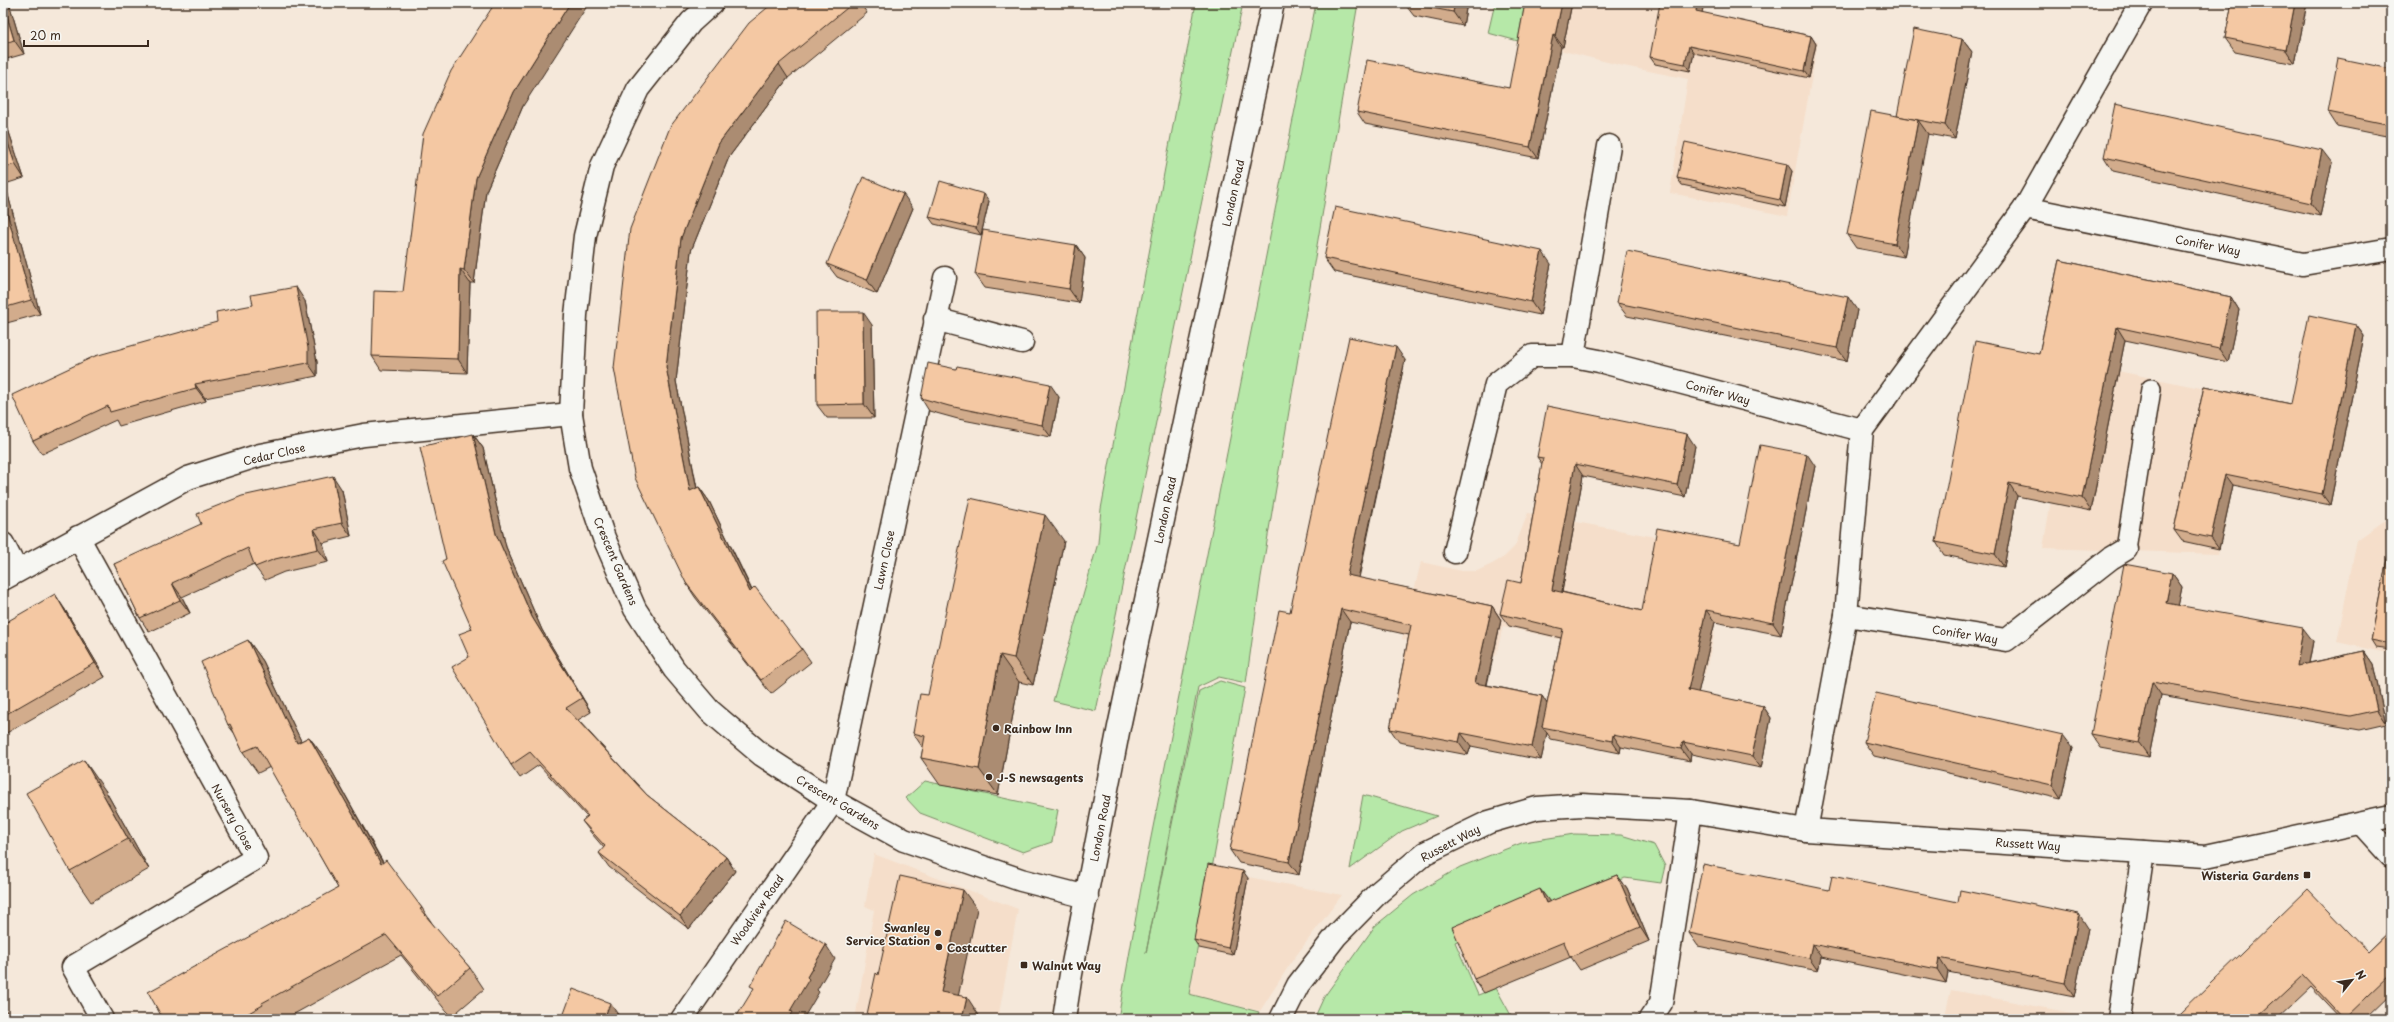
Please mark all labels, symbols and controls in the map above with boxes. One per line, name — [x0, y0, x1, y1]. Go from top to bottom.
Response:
scale bar — [24, 22, 148, 48]
text: 20 m — [30, 26, 61, 44]
street label: London Road — [1218, 158, 1248, 228]
street label: Conifer Way — [2174, 230, 2242, 260]
street label: Conifer Way — [1684, 375, 1752, 409]
street label: Cedar Close — [241, 439, 307, 469]
street label: London Road — [1150, 475, 1180, 545]
street label: Crescent Gardens — [590, 514, 642, 608]
street label: Lawn Close — [869, 529, 899, 591]
street label: Conifer Way — [1931, 620, 1999, 648]
place label: Rainbow Inn — [1004, 720, 1072, 737]
marker: Rainbow Inn — [991, 723, 1001, 733]
place label: J-S newsagents — [997, 769, 1084, 786]
street label: Crescent Gardens — [793, 770, 883, 834]
marker: J-S newsagents — [984, 772, 994, 782]
street label: Nursery Close — [208, 780, 258, 854]
street label: London Road — [1085, 793, 1115, 863]
street label: Russett Way — [1417, 820, 1483, 866]
street label: Russett Way — [1995, 833, 2061, 855]
place label: Wisteria Gardens — [2201, 867, 2299, 884]
marker: Wisteria Gardens — [2302, 870, 2312, 880]
street label: Woodview Road — [726, 871, 788, 949]
place label: Swanley Service Station — [846, 919, 930, 949]
marker: Swanley Service Station — [933, 928, 943, 938]
place label: Costcutter — [947, 939, 1007, 956]
marker: Costcutter — [934, 942, 944, 952]
place label: Walnut Way — [1032, 957, 1101, 974]
marker: Walnut Way — [1019, 960, 1029, 970]
north arrow — [2332, 960, 2372, 1000]
text: N — [2352, 967, 2371, 983]

